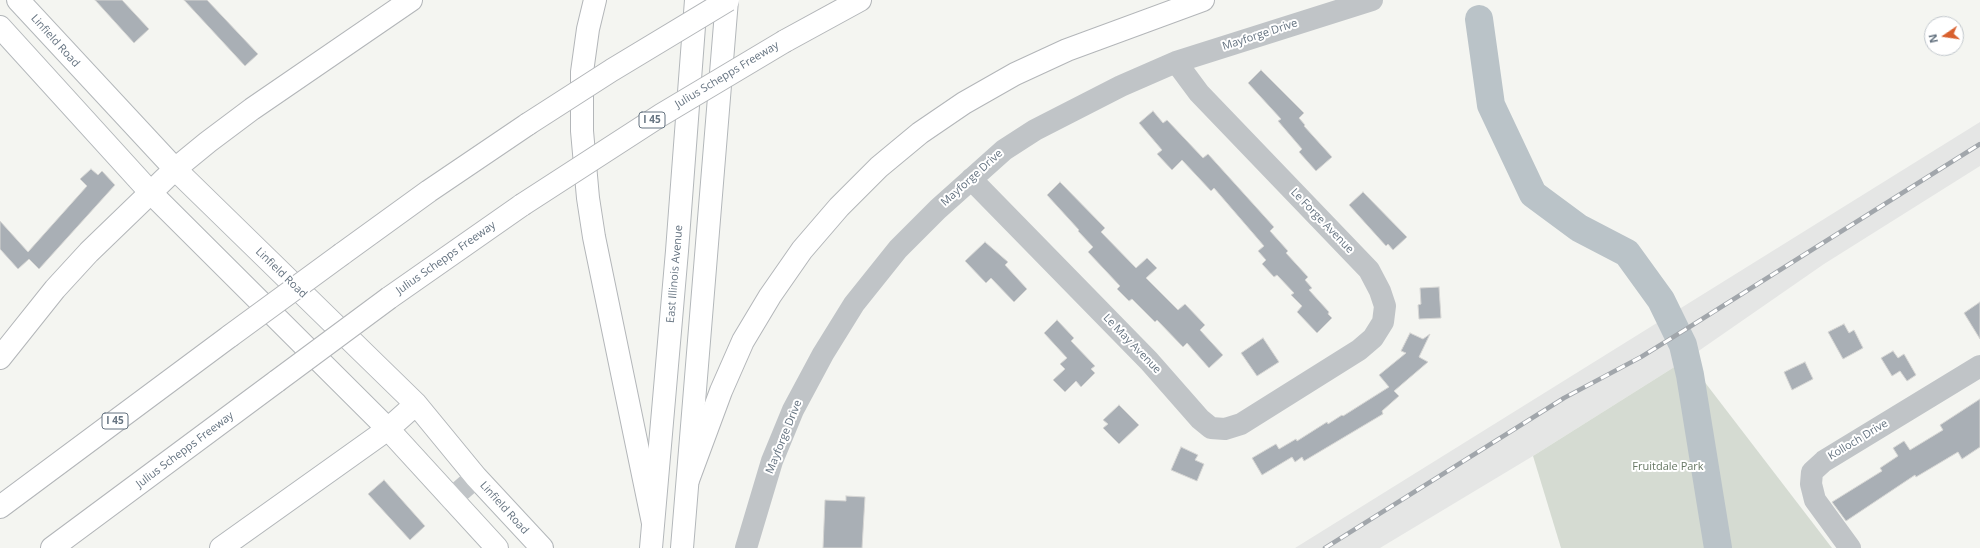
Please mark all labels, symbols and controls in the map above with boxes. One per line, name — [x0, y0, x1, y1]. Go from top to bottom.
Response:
street label: Linfield Road — [28, 12, 82, 70]
north arrow — [1924, 16, 1964, 56]
street label: Mayforge Drive — [1221, 17, 1299, 53]
text: N — [1924, 33, 1941, 45]
street label: Julius Schepps Freeway — [673, 39, 781, 111]
road number: I 45 — [639, 112, 665, 128]
street label: Mayforge Drive — [939, 147, 1005, 209]
street label: Le Forge Avenue — [1288, 186, 1356, 256]
street label: Julius Schepps Freeway — [394, 219, 498, 297]
street label: East Illinois Avenue — [664, 225, 686, 323]
street label: Linfield Road — [252, 245, 310, 301]
street label: Le May Avenue — [1100, 312, 1164, 376]
street label: Mayforge Drive — [763, 398, 805, 476]
street label: Julius Schepps Freeway — [134, 409, 236, 491]
road number: I 45 — [102, 413, 128, 429]
street label: Kolloch Drive — [1826, 417, 1890, 463]
park label: Fruitdale Park — [1632, 460, 1704, 474]
street label: Linfield Road — [477, 479, 531, 537]

